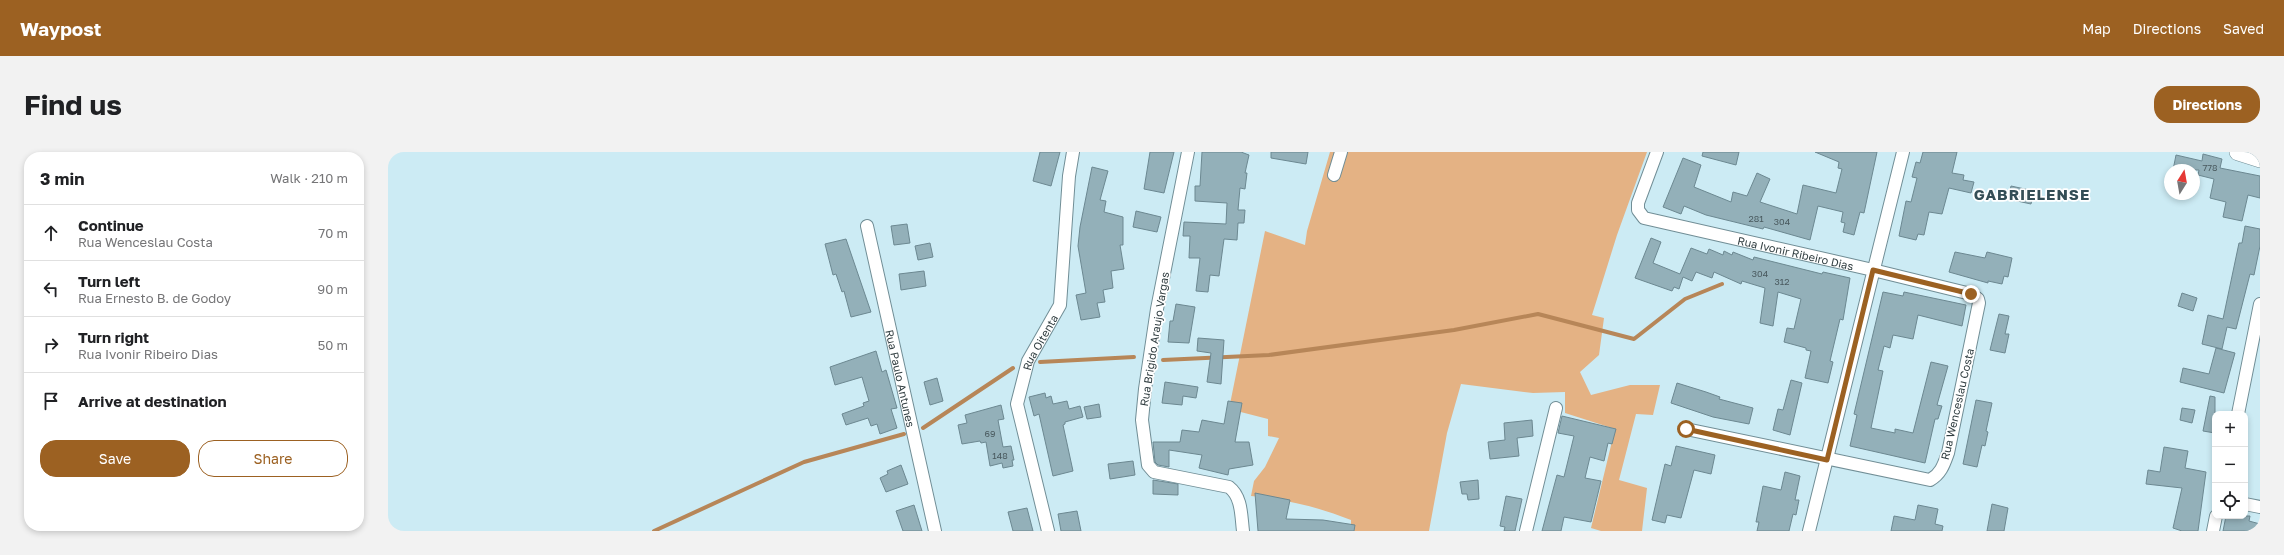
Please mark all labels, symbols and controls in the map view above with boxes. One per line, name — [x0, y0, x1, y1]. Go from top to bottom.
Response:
text: Waypost — [20, 17, 101, 40]
text: Map — [2082, 20, 2111, 37]
text: Directions — [2133, 20, 2201, 37]
text: Saved — [2223, 20, 2264, 37]
button: Directions — [2154, 86, 2260, 123]
text: Find us — [24, 88, 122, 121]
house number: 778 — [2202, 162, 2218, 173]
north arrow — [2164, 164, 2200, 200]
text: 3 min — [40, 168, 84, 189]
text: Walk · 210 m — [270, 170, 348, 186]
district label: GABRIELENSE — [1974, 185, 2090, 203]
house number: 281 — [1748, 213, 1764, 224]
text: Continue — [78, 216, 144, 234]
house number: 304 — [1774, 216, 1791, 227]
icon: ahead — [40, 222, 62, 244]
text: 70 m — [318, 225, 348, 241]
street label: Rua Ivonir Ribeiro Dias — [1736, 233, 1855, 272]
text: Rua Wenceslau Costa — [78, 234, 213, 250]
house number: 304 — [1752, 268, 1769, 279]
street label: Rua Brigido Araujo Vargas — [1137, 271, 1171, 407]
text: Turn left — [78, 272, 140, 290]
house number: 312 — [1775, 276, 1789, 287]
icon: left — [40, 278, 62, 300]
text: 90 m — [317, 281, 348, 297]
route end — [1962, 285, 1980, 303]
text: Rua Ernesto B. de Godoy — [78, 290, 231, 306]
street label: Rua Oitenta — [1019, 312, 1060, 371]
text: Turn right — [78, 328, 149, 346]
street label: Rua Paulo Antunes — [884, 328, 918, 429]
icon: right — [40, 334, 62, 356]
text: 50 m — [318, 337, 348, 353]
text: Rua Ivonir Ribeiro Dias — [78, 346, 218, 362]
street label: Rua Wenceslau Costa — [1938, 347, 1976, 461]
icon: arrive — [40, 390, 62, 412]
text: Arrive at destination — [78, 392, 227, 410]
map controls — [2212, 411, 2248, 519]
button: + — [2212, 411, 2248, 447]
route start — [1677, 420, 1695, 438]
house number: 69 — [985, 428, 995, 439]
button: Save — [40, 440, 190, 477]
button: Share — [198, 440, 348, 477]
button: − — [2212, 447, 2248, 483]
house number: 148 — [992, 450, 1008, 461]
button: locate — [2212, 483, 2248, 519]

